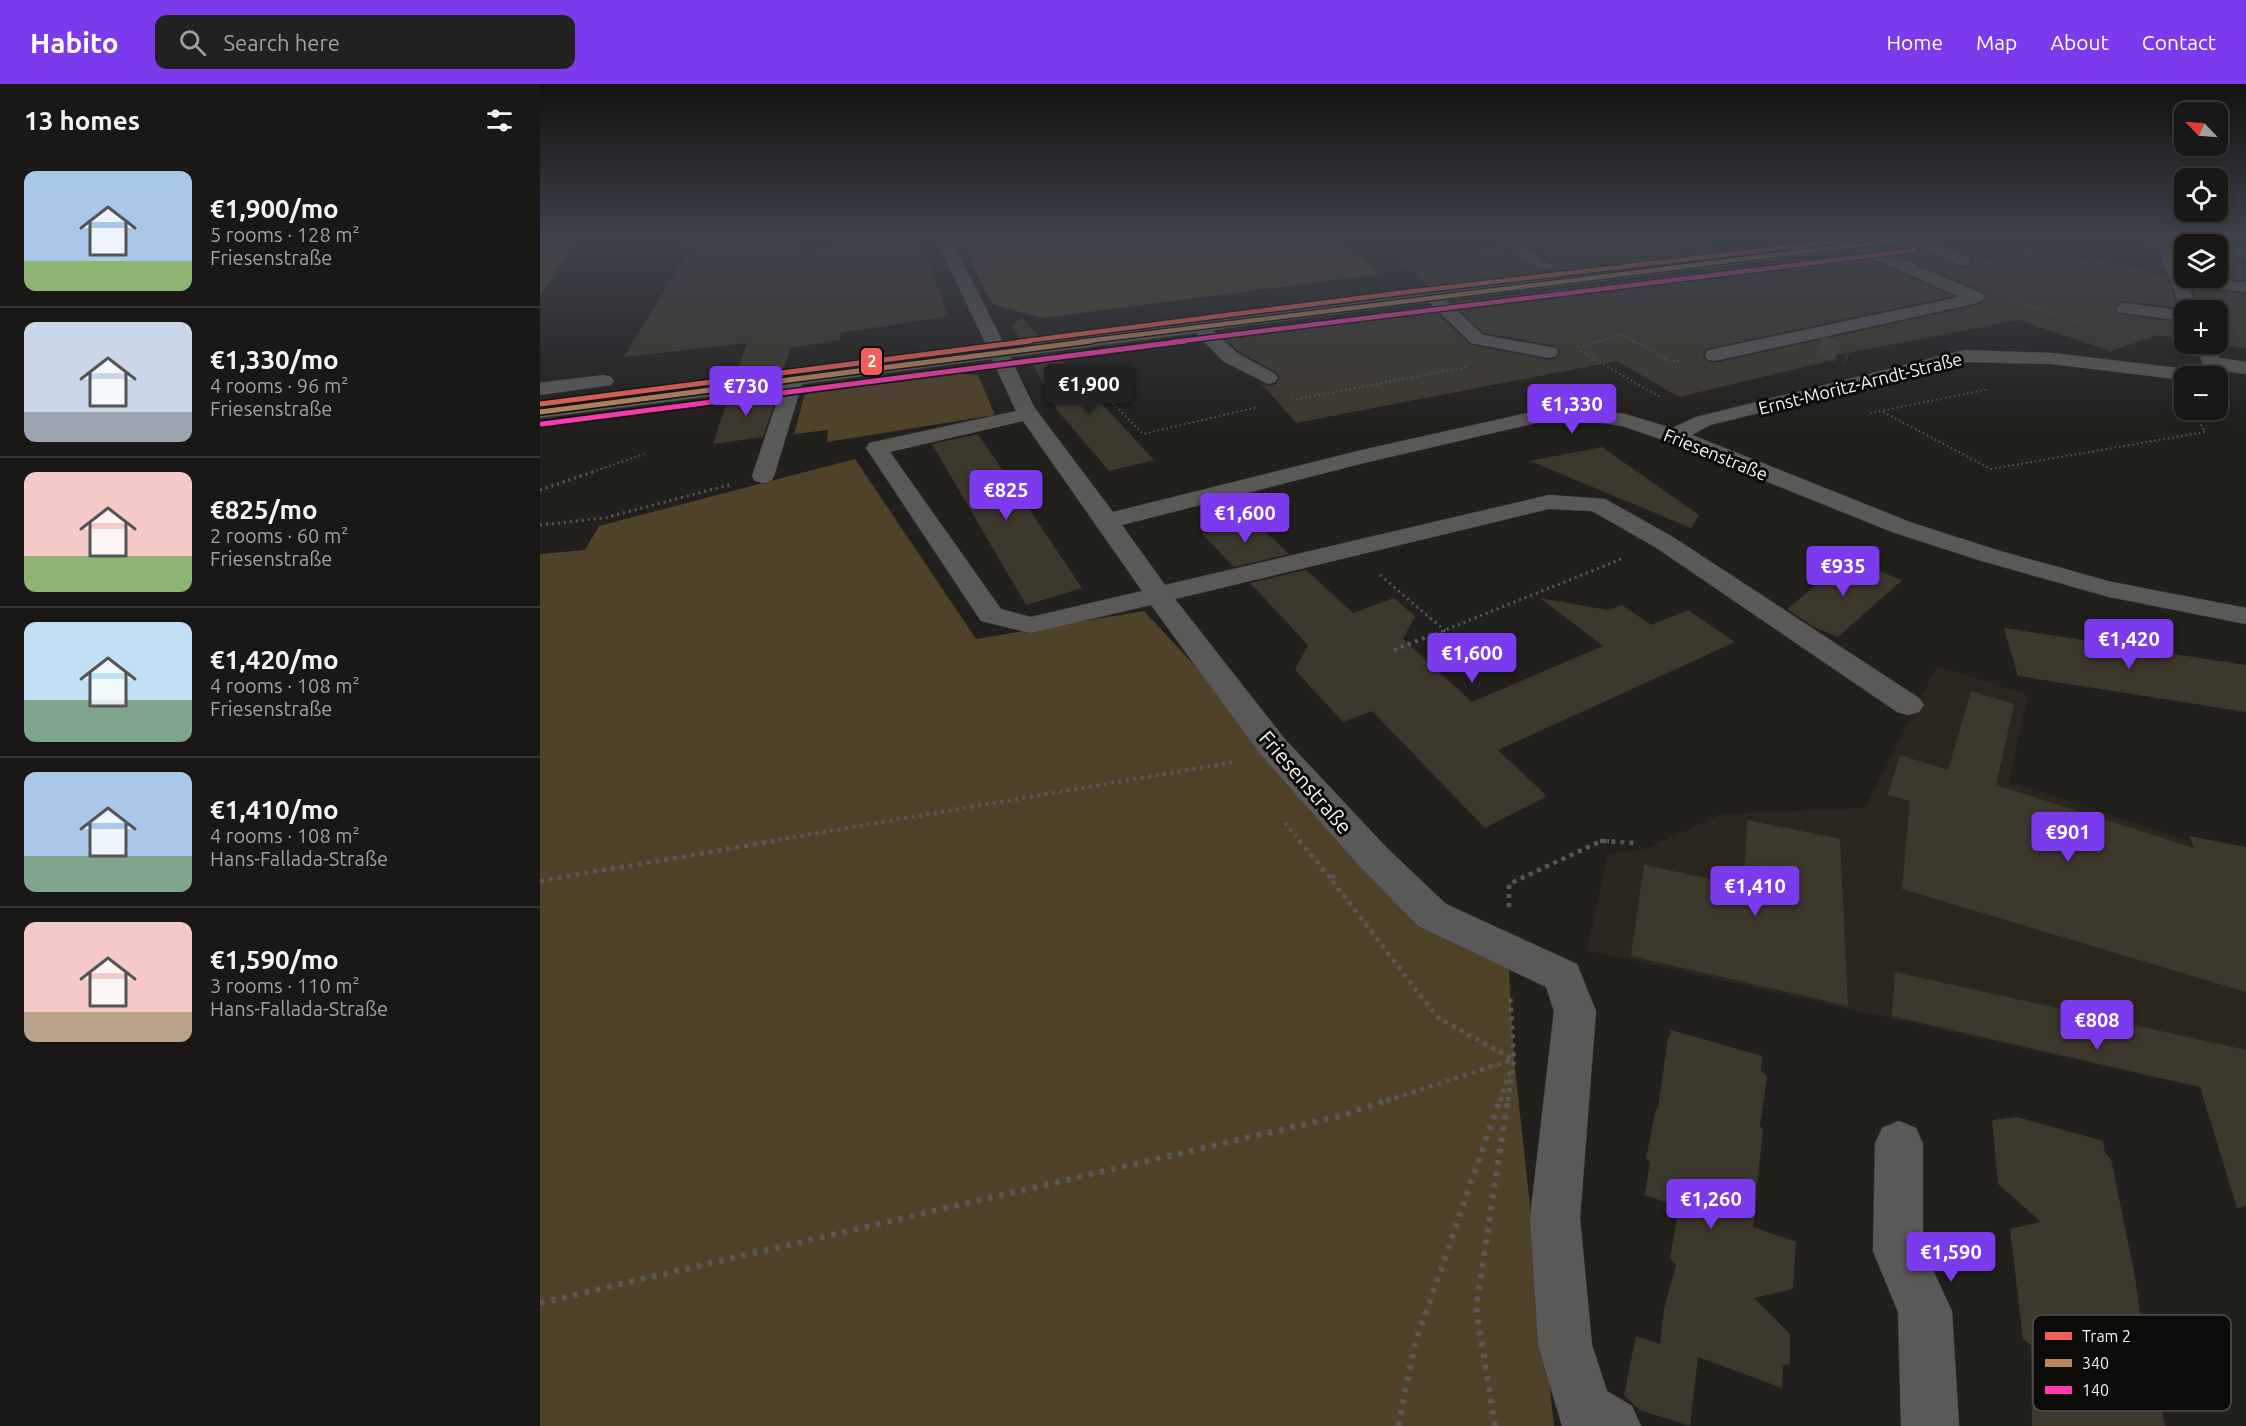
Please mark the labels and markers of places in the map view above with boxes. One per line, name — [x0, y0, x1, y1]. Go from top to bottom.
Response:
pin: €1,900 — [1040, 364, 1138, 415]
pin: €730 — [710, 366, 782, 417]
pin: €1,330 — [1523, 384, 1621, 435]
pin: €825 — [970, 470, 1042, 521]
pin: €1,600 — [1196, 493, 1294, 544]
pin: €935 — [1807, 546, 1879, 597]
pin: €1,420 — [2080, 619, 2178, 670]
pin: €1,600 — [1423, 633, 1521, 684]
pin: €901 — [2032, 812, 2104, 863]
pin: €1,410 — [1706, 866, 1804, 917]
pin: €808 — [2061, 1000, 2133, 1051]
pin: €1,260 — [1662, 1179, 1760, 1230]
pin: €1,590 — [1902, 1232, 2000, 1283]

